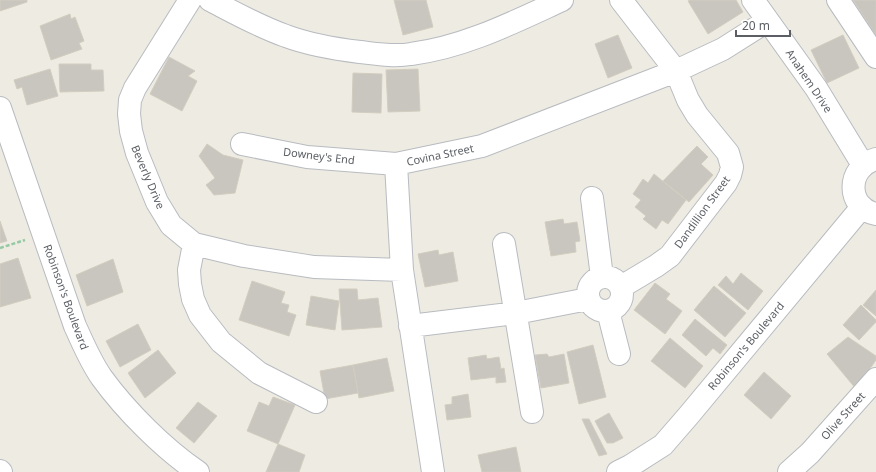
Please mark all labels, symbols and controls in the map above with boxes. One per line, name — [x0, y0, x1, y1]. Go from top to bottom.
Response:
scale bar — [736, 12, 790, 38]
text: 20 m — [742, 17, 770, 34]
street label: Anahem Drive — [783, 46, 836, 115]
street label: Covina Street — [405, 140, 475, 169]
street label: Beverly Drive — [128, 143, 169, 211]
street label: Downey's End — [282, 144, 356, 167]
street label: Dandillion Street — [670, 172, 733, 251]
street label: Robinson's Boulevard — [40, 242, 93, 352]
street label: Robinson's Boulevard — [704, 298, 787, 393]
street label: Olive Street — [817, 388, 868, 443]

